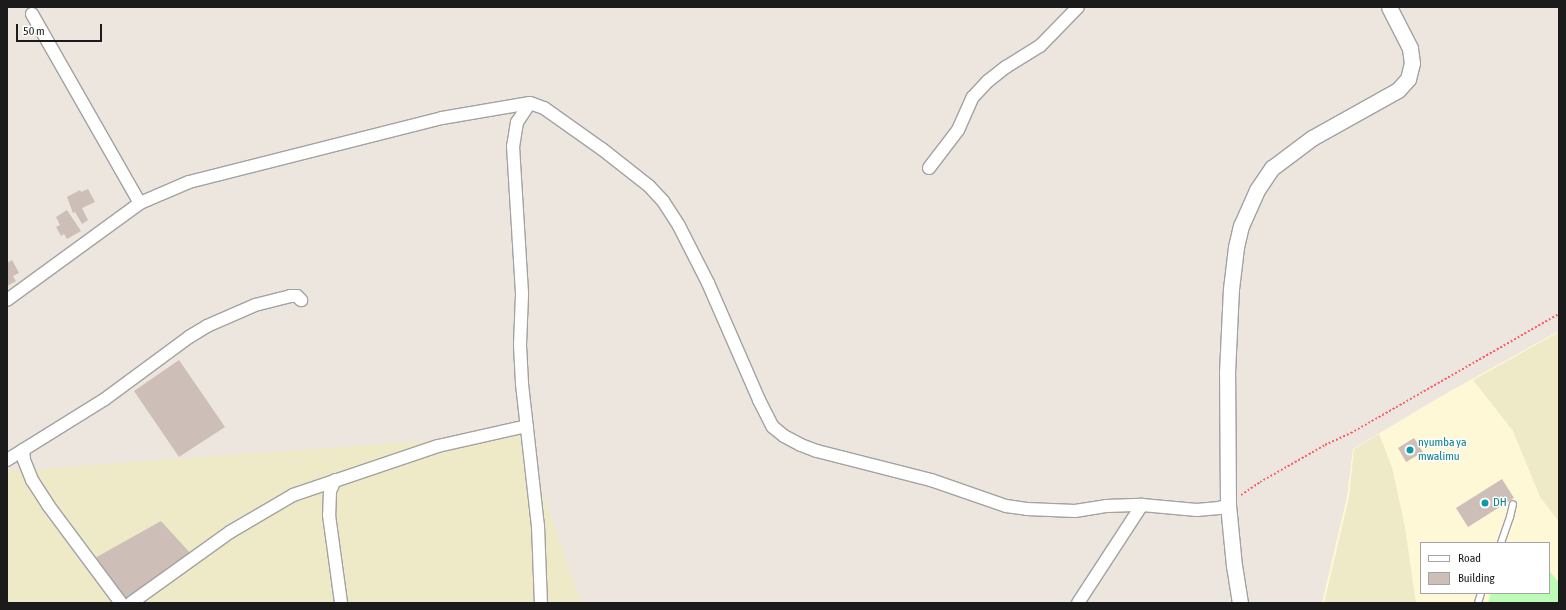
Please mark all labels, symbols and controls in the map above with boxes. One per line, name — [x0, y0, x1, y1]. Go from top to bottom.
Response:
scale bar — [18, 16, 104, 42]
text: 50 m — [23, 24, 45, 38]
place label: nyumba ya mwalimu — [1418, 436, 1467, 464]
marker: nyumba ya mwalimu — [1405, 445, 1415, 455]
place label: DH — [1493, 496, 1507, 510]
marker: DH — [1480, 498, 1490, 508]
legend — [1420, 542, 1550, 594]
text: Road — [1458, 551, 1481, 565]
text: Building — [1458, 571, 1495, 585]

